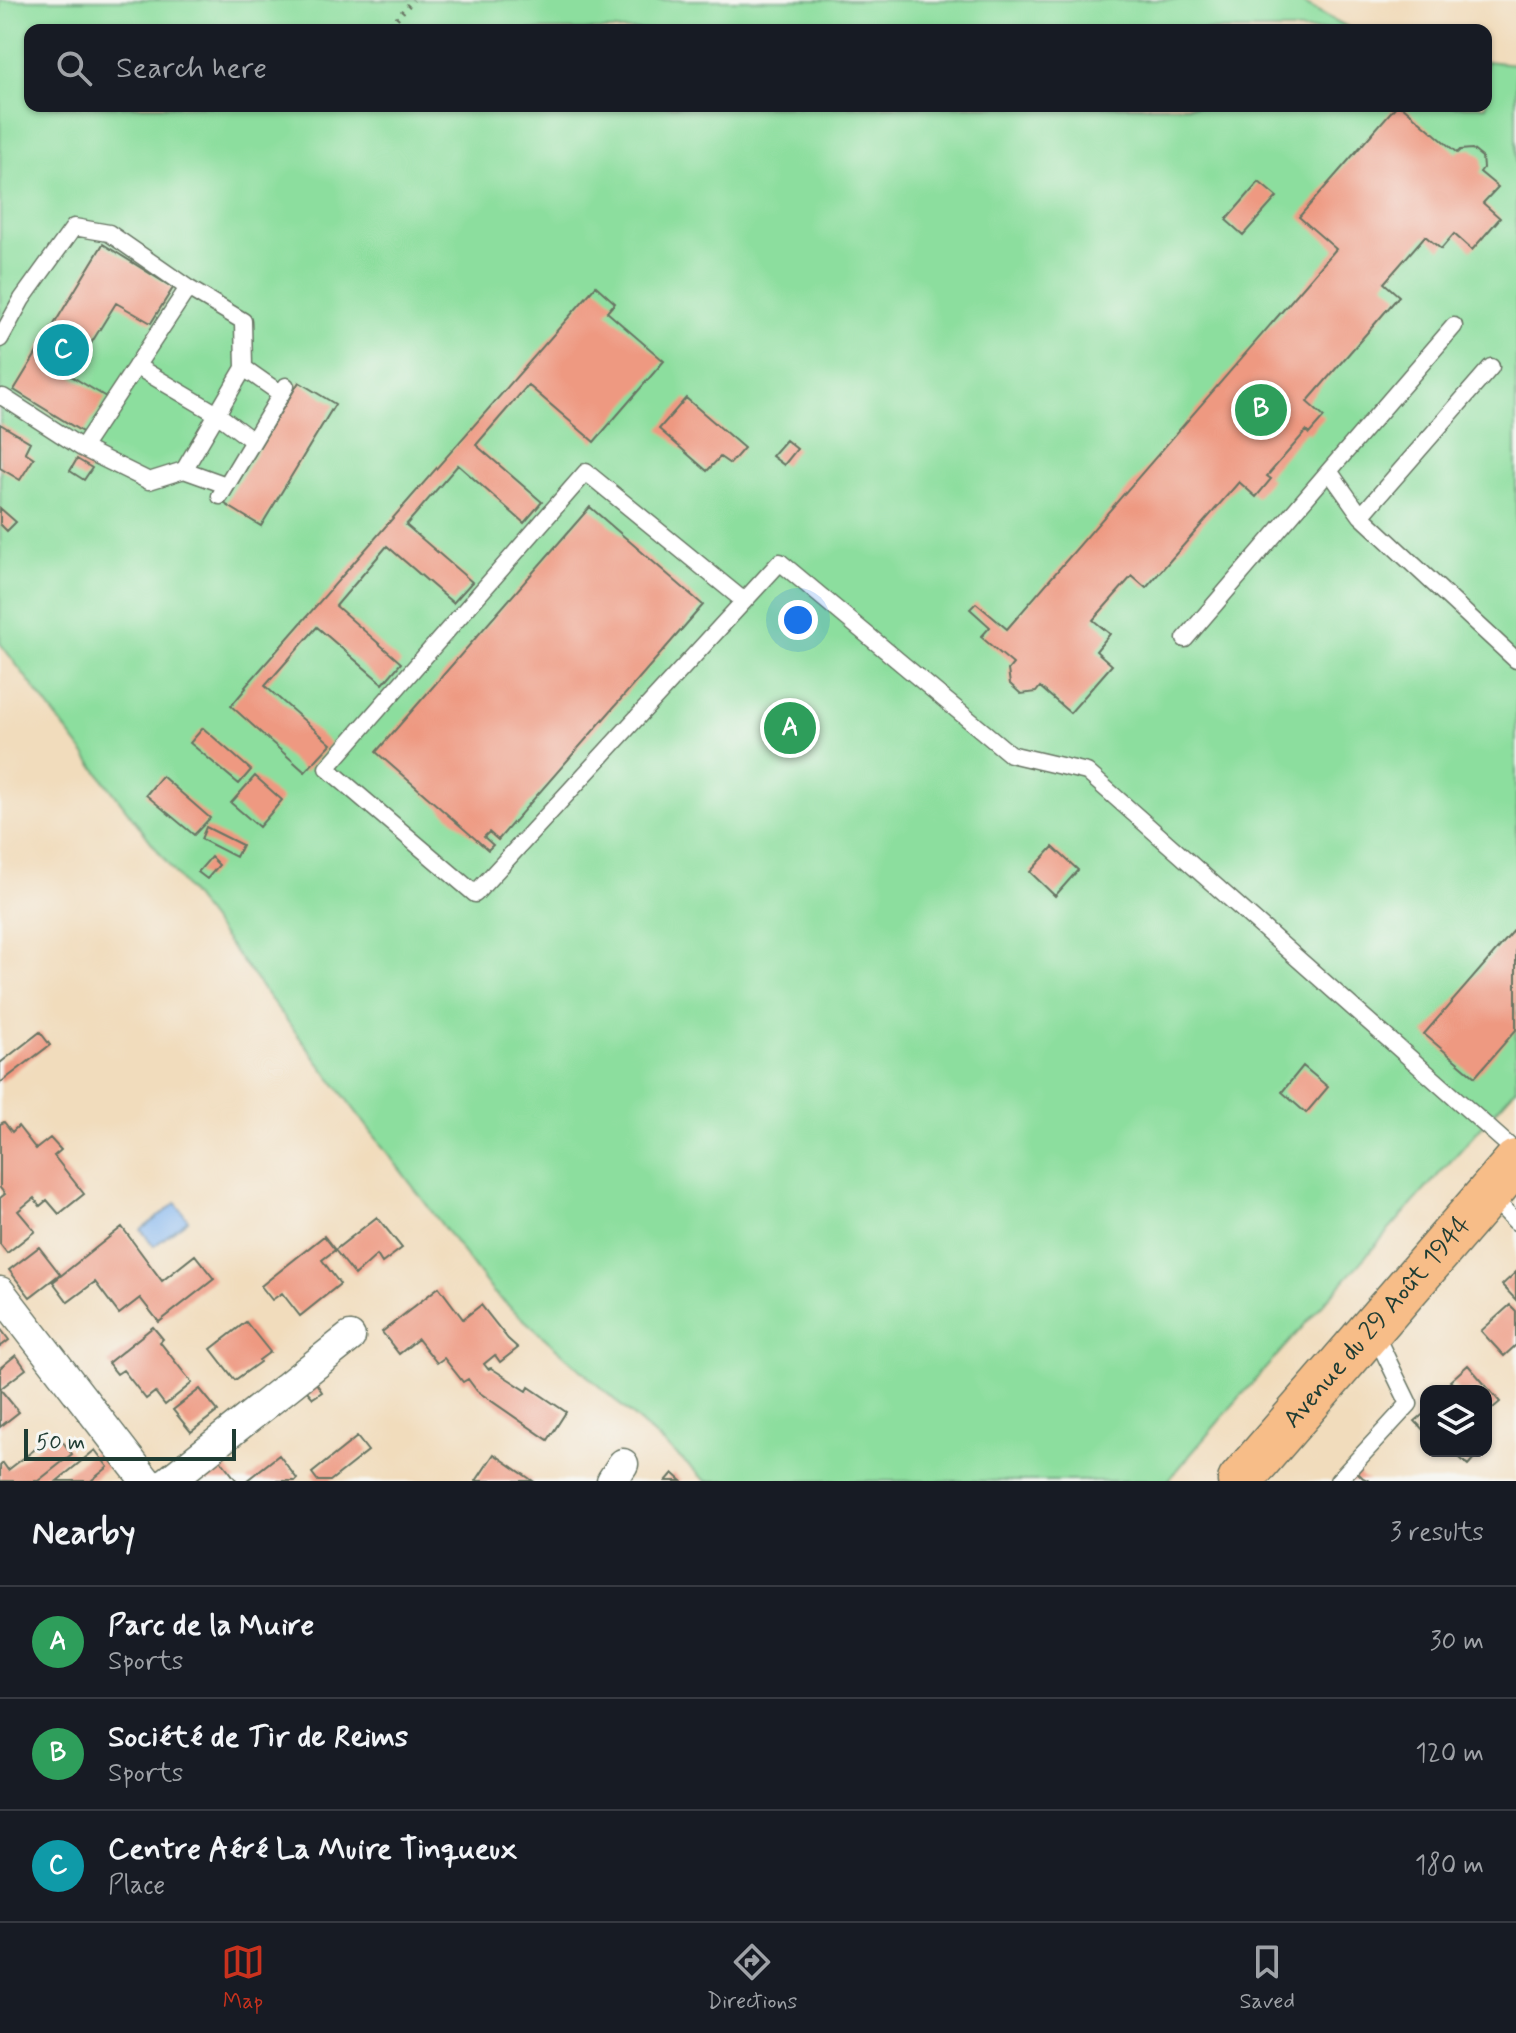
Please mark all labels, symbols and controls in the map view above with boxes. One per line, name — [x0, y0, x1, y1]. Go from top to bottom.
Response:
search box — [24, 24, 1492, 112]
icon: search — [52, 46, 96, 90]
text: Search here — [116, 49, 267, 88]
pin: C — [37, 320, 89, 380]
pin: B — [1235, 380, 1287, 440]
your location — [778, 600, 818, 640]
pin: A — [764, 698, 816, 758]
street label: Avenue du 29 Août 1944 — [1276, 1209, 1479, 1436]
map controls — [1420, 1385, 1492, 1457]
button: layers — [1420, 1385, 1492, 1457]
scale bar — [24, 1425, 236, 1461]
text: 50 m — [36, 1429, 85, 1457]
text: Nearby — [32, 1511, 136, 1556]
text: 3 results — [1390, 1516, 1484, 1550]
text: Parc de la Muire — [108, 1606, 314, 1645]
text: A — [49, 1625, 67, 1659]
text: 30 m — [1430, 1625, 1484, 1659]
text: Sports — [108, 1645, 183, 1679]
text: Société de Tir de Reims — [108, 1718, 408, 1757]
text: B — [50, 1737, 66, 1771]
text: 120 m — [1415, 1737, 1484, 1771]
text: Sports — [108, 1757, 183, 1791]
text: Centre Aéré La Muire Tinqueux — [108, 1830, 517, 1869]
text: C — [49, 1849, 67, 1883]
text: 180 m — [1415, 1849, 1484, 1883]
text: Place — [108, 1869, 165, 1903]
tab: Map — [221, 1940, 265, 2016]
tab: Directions — [707, 1940, 797, 2016]
tab: Saved — [1239, 1940, 1295, 2016]

